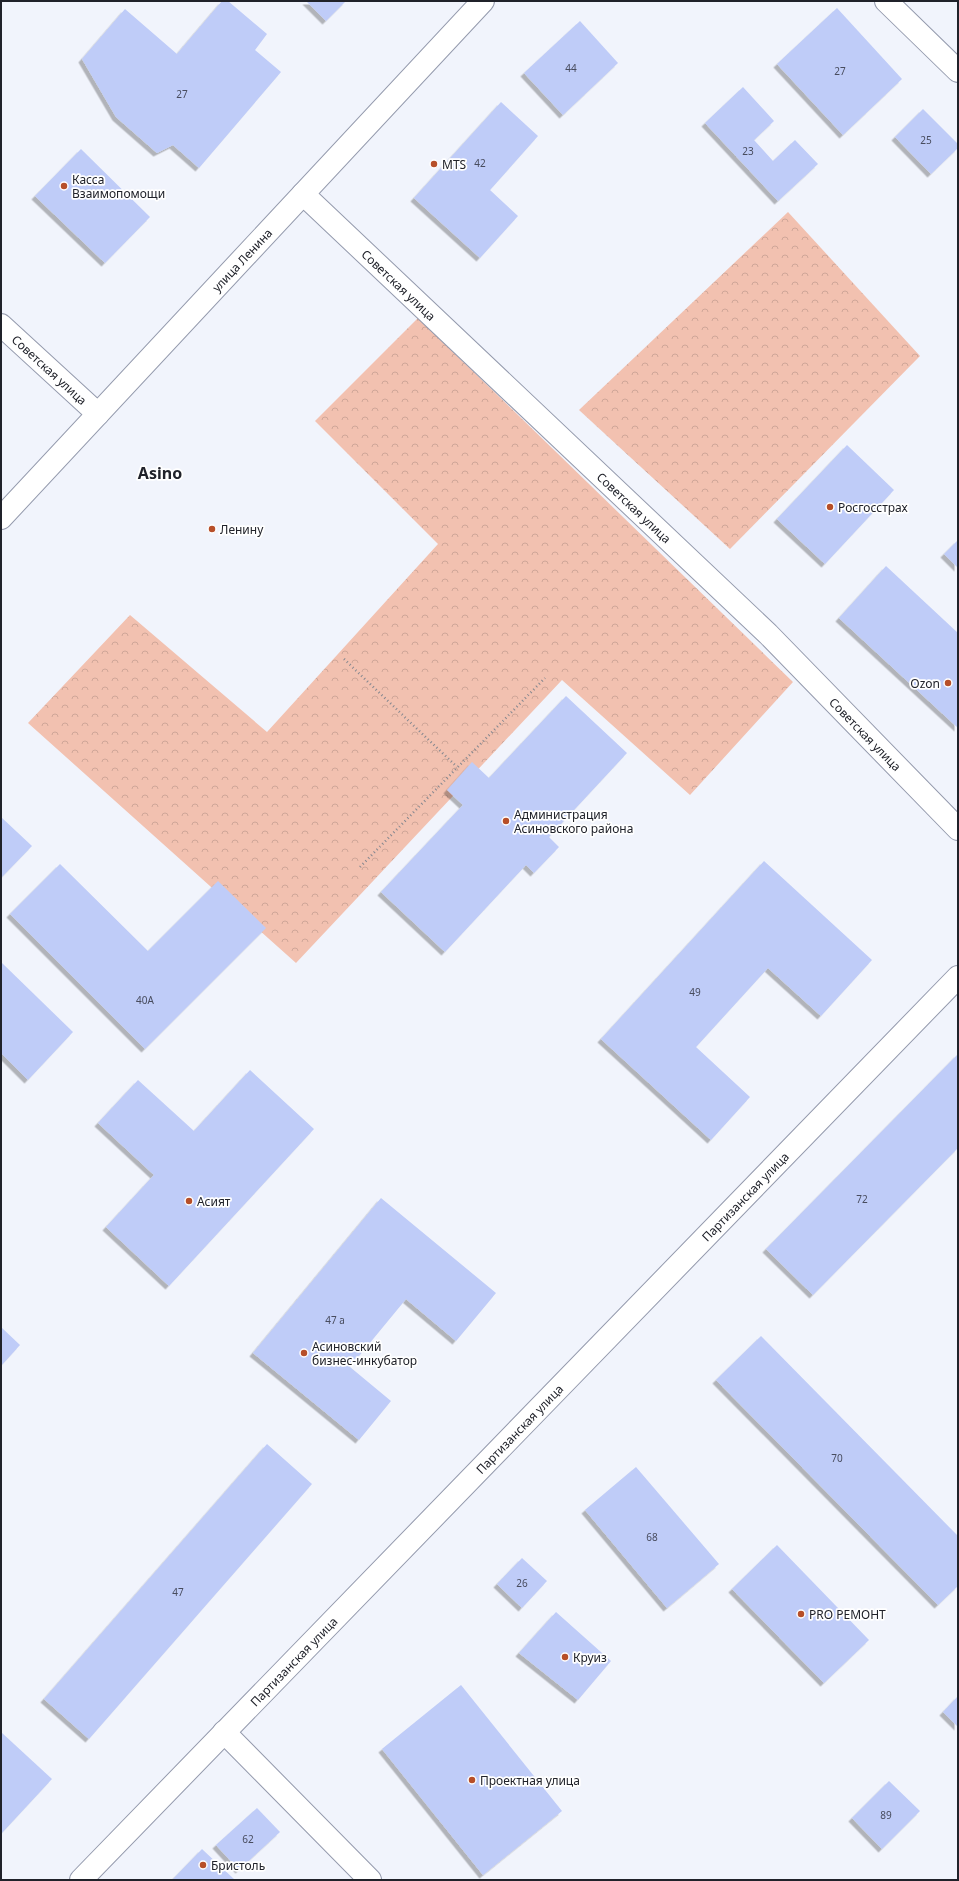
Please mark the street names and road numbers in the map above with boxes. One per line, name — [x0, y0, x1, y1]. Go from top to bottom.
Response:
street label: улица Ленина — [208, 224, 276, 295]
street label: Советская улица — [358, 245, 440, 324]
street label: Советская улица — [8, 331, 91, 408]
street label: Советская улица — [593, 468, 675, 547]
street label: Советская улица — [826, 694, 905, 775]
street label: Партизанская улица — [698, 1148, 792, 1245]
street label: Партизанская улица — [472, 1380, 567, 1477]
street label: Партизанская улица — [246, 1613, 341, 1710]

